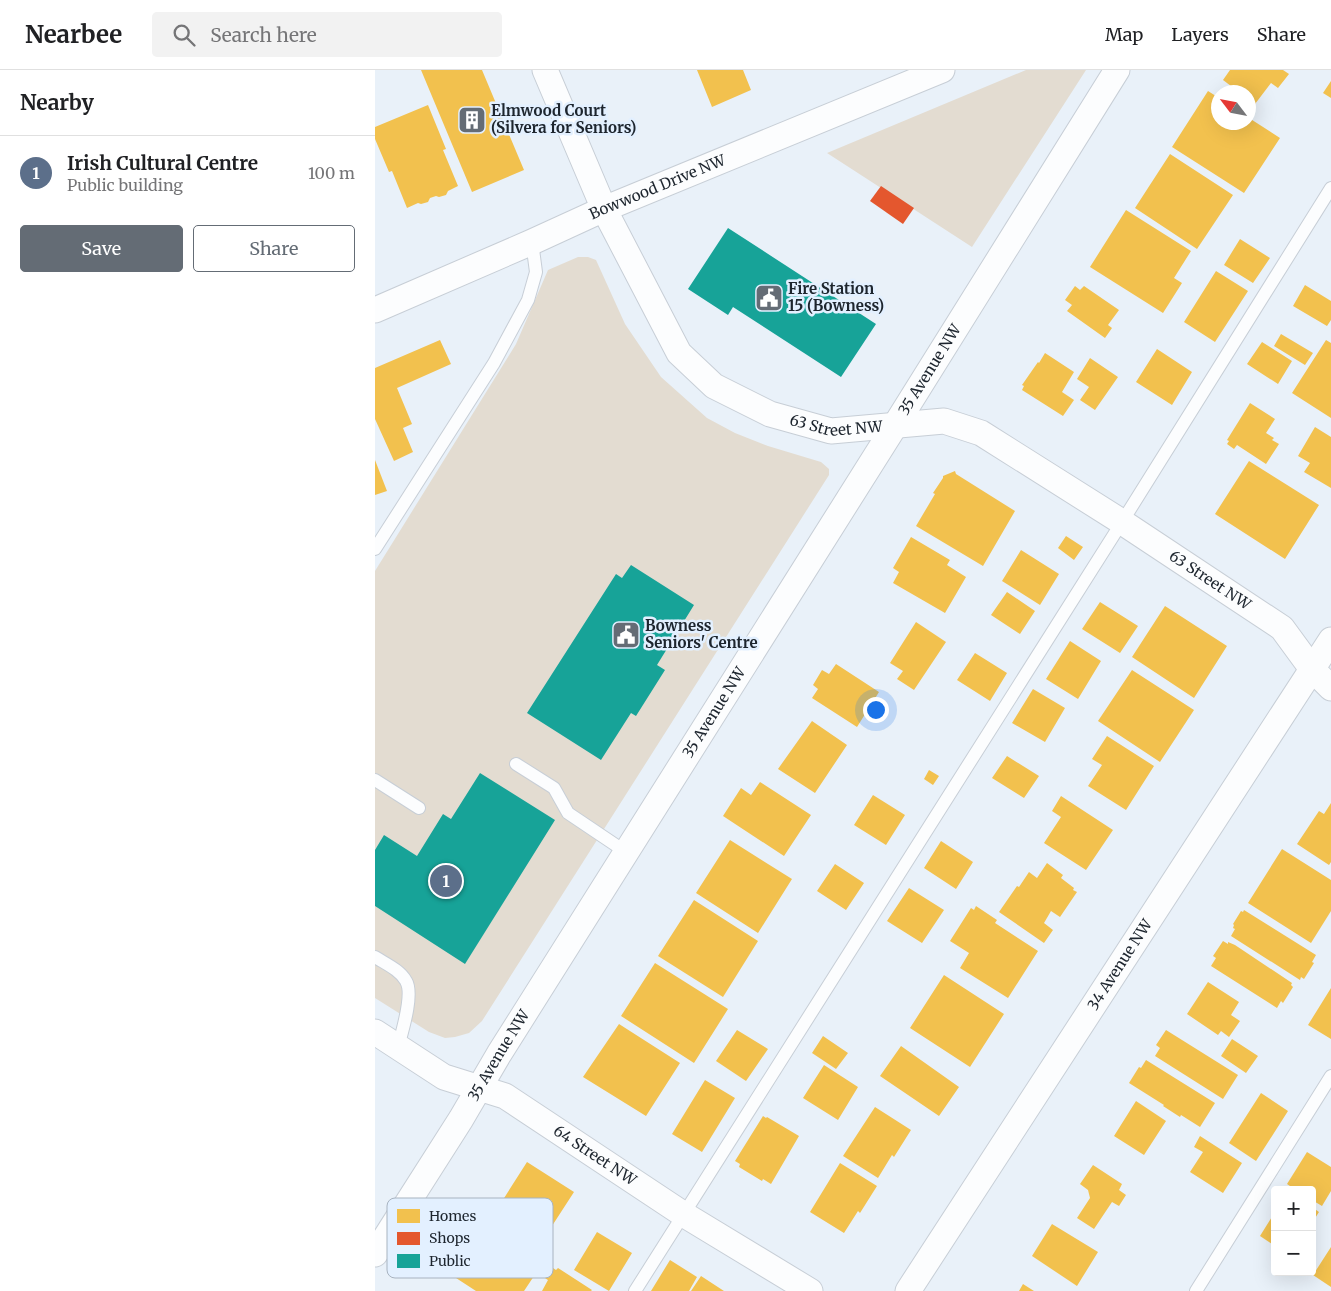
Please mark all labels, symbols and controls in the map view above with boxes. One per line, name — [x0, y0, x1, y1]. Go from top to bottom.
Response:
search box — [152, 12, 502, 57]
text: Nearbee — [25, 19, 122, 50]
icon: search — [170, 21, 198, 49]
text: Search here — [210, 23, 317, 47]
text: Map — [1105, 23, 1143, 46]
text: Layers — [1171, 23, 1229, 46]
text: Share — [1257, 23, 1306, 46]
north arrow — [1211, 85, 1256, 130]
text: Nearby — [20, 89, 94, 116]
place label: Elmwood Court (Silvera for Seniors) — [491, 101, 636, 137]
building icon: Elmwood Court (Silvera for Seniors) — [457, 105, 487, 135]
street label: Bowwood Drive NW — [586, 150, 729, 224]
text: Irish Cultural Centre — [67, 151, 258, 175]
text: 1 — [32, 163, 40, 183]
text: 100 m — [308, 163, 355, 183]
text: Public building — [67, 175, 183, 195]
button: Save — [20, 225, 183, 272]
button: Share — [193, 225, 355, 272]
place label: Fire Station 15 (Bowness) — [788, 279, 884, 315]
public building icon: Fire Station 15 (Bowness) — [754, 283, 784, 313]
street label: 35 Avenue NW — [894, 320, 965, 418]
street label: 63 Street NW — [788, 410, 884, 440]
street label: 63 Street NW — [1166, 546, 1256, 614]
place label: Bowness Seniors' Centre — [645, 616, 758, 652]
public building icon: Bowness Seniors' Centre — [611, 620, 641, 650]
street label: 35 Avenue NW — [678, 663, 750, 761]
your location — [863, 697, 889, 723]
pin: 1 — [430, 862, 462, 900]
street label: 34 Avenue NW — [1083, 915, 1157, 1014]
street label: 35 Avenue NW — [464, 1005, 534, 1104]
street label: 64 Street NW — [550, 1121, 641, 1190]
map controls — [1271, 1186, 1316, 1276]
button: + — [1271, 1186, 1316, 1231]
legend — [387, 1198, 553, 1278]
text: Homes — [429, 1207, 476, 1225]
text: Shops — [429, 1229, 470, 1247]
button: − — [1271, 1231, 1316, 1276]
text: Public — [429, 1252, 471, 1270]

